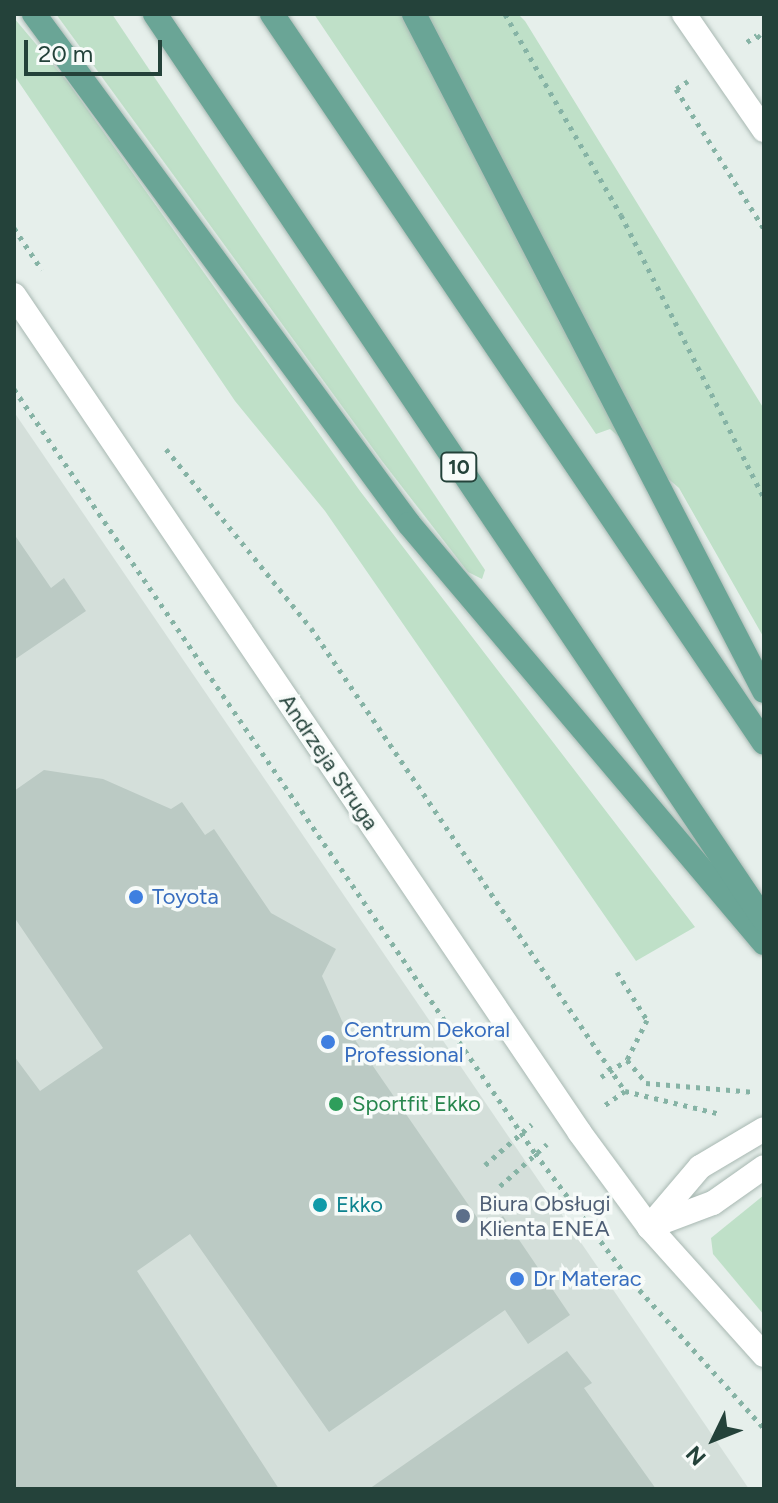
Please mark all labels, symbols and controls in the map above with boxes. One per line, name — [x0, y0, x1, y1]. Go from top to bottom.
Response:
scale bar — [28, 24, 166, 74]
text: 20 m — [38, 39, 93, 68]
road number: 10 — [439, 451, 479, 483]
street label: Andrzeja Struga — [274, 689, 384, 835]
place label: Toyota — [152, 884, 219, 910]
marker: Toyota — [127, 888, 145, 906]
place label: Centrum Dekoral Professional — [344, 1016, 510, 1068]
marker: Centrum Dekoral Professional — [319, 1033, 337, 1051]
place label: Sportfit Ekko — [352, 1091, 481, 1117]
marker: Sportfit Ekko — [327, 1095, 345, 1113]
place label: Biura Obsługi Klienta ENEA — [479, 1190, 611, 1242]
place label: Ekko — [336, 1192, 383, 1218]
marker: Ekko — [311, 1196, 329, 1214]
marker: Biura Obsługi Klienta ENEA — [454, 1207, 472, 1225]
place label: Dr Materac — [533, 1266, 642, 1292]
marker: Dr Materac — [508, 1270, 526, 1288]
north arrow — [674, 1399, 754, 1479]
text: N — [680, 1440, 712, 1471]

